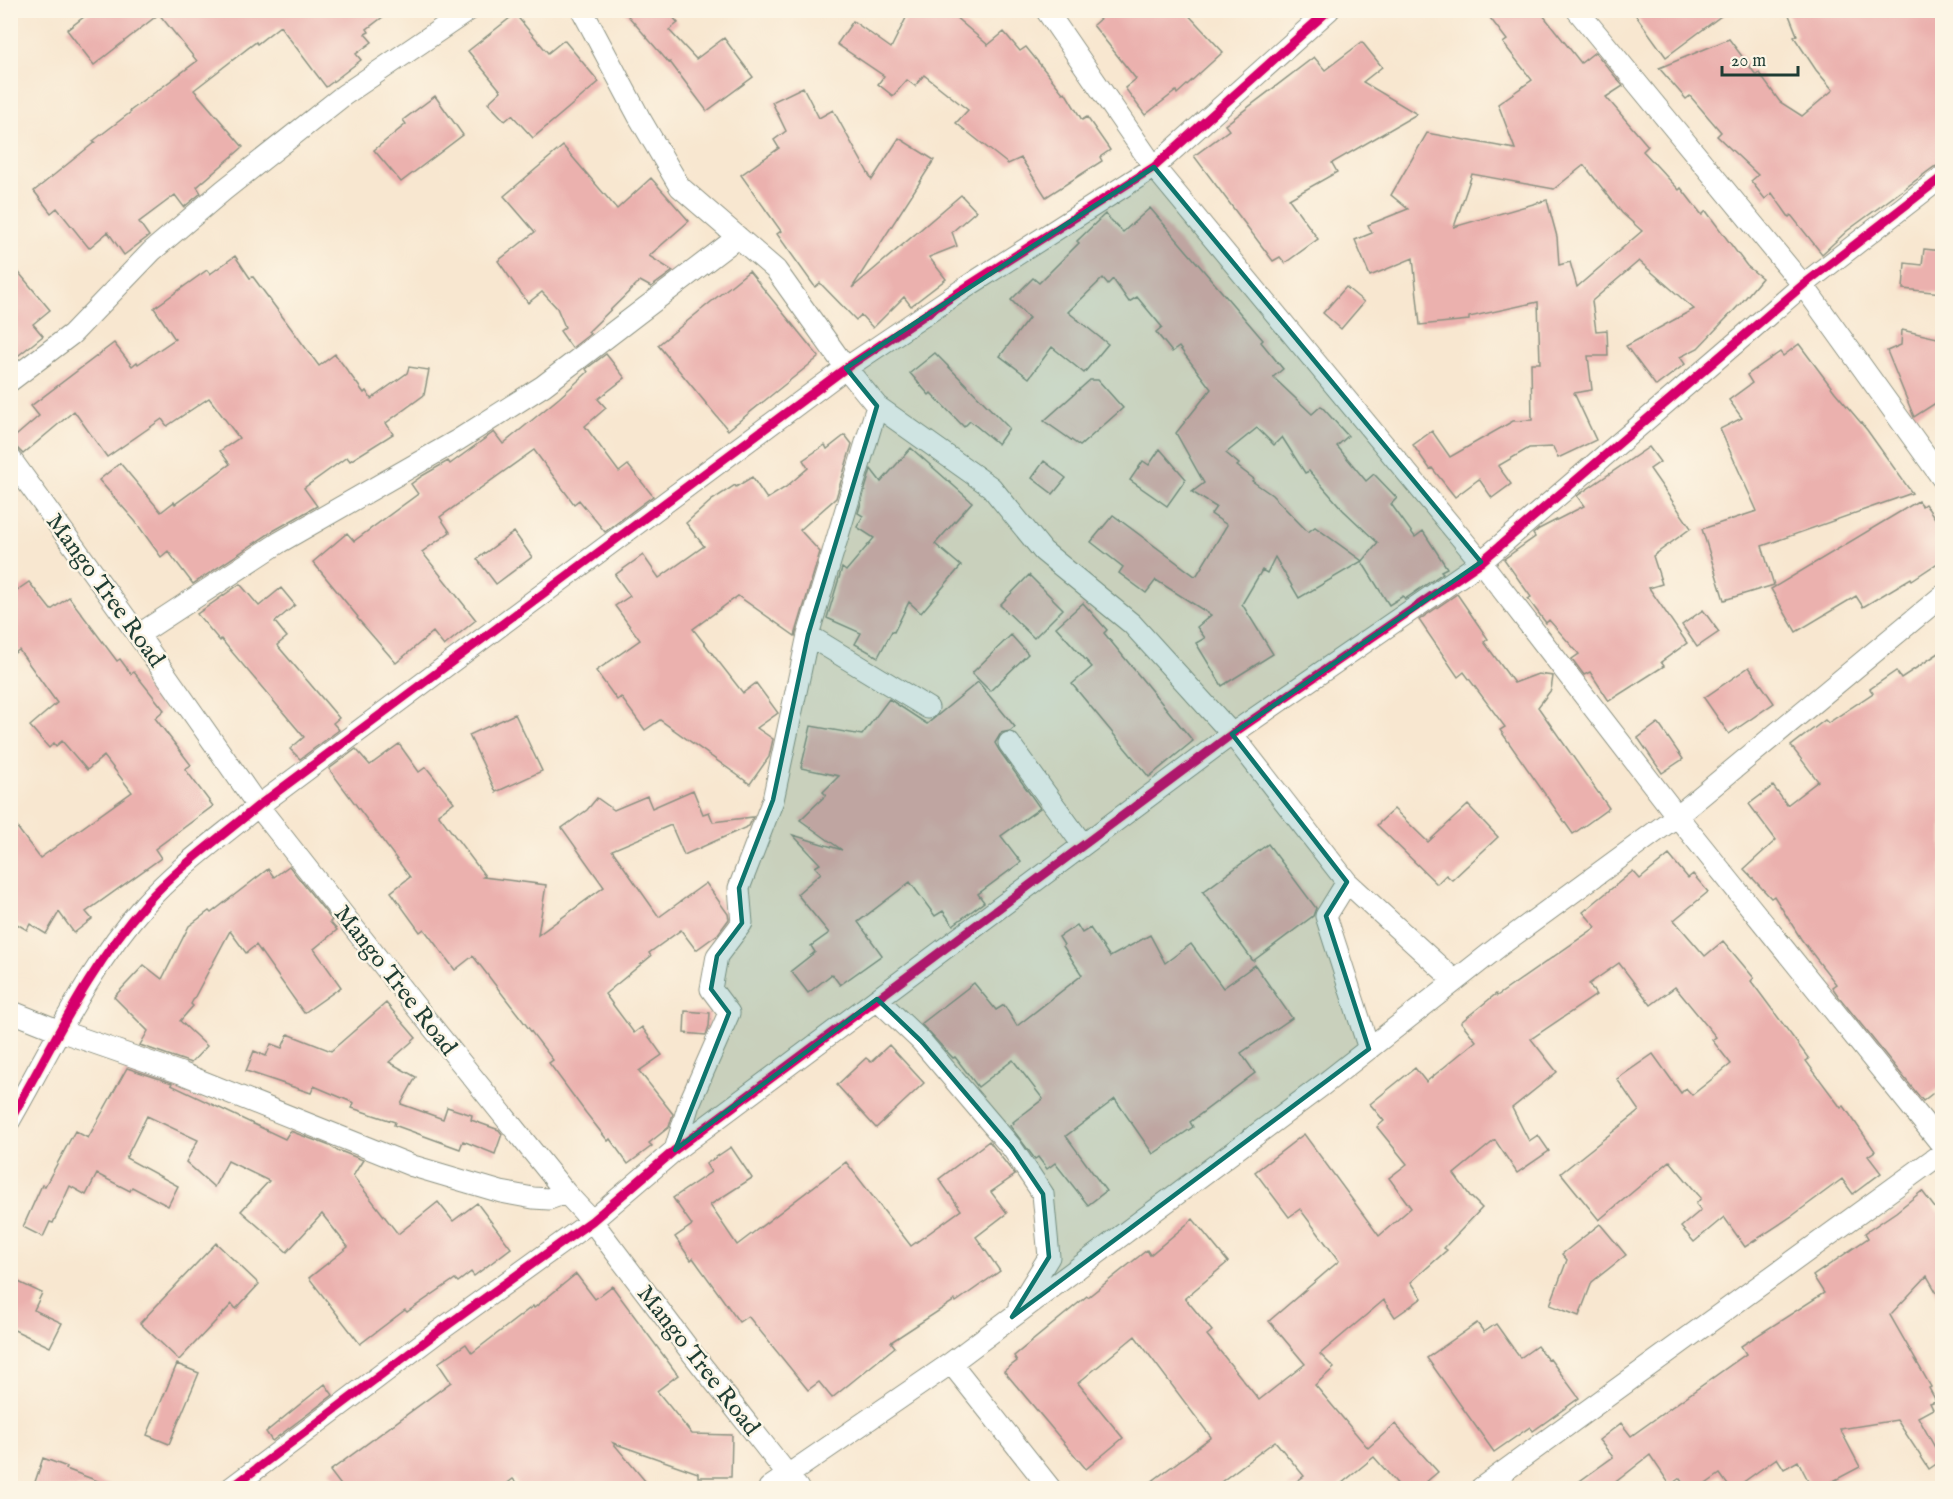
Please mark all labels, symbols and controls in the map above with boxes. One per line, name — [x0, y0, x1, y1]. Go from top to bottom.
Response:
scale bar — [1722, 39, 1798, 77]
text: 20 m — [1731, 50, 1766, 73]
street label: Mango Tree Road — [39, 508, 171, 674]
street label: Mango Tree Road — [326, 899, 463, 1063]
street label: Mango Tree Road — [629, 1279, 766, 1443]

